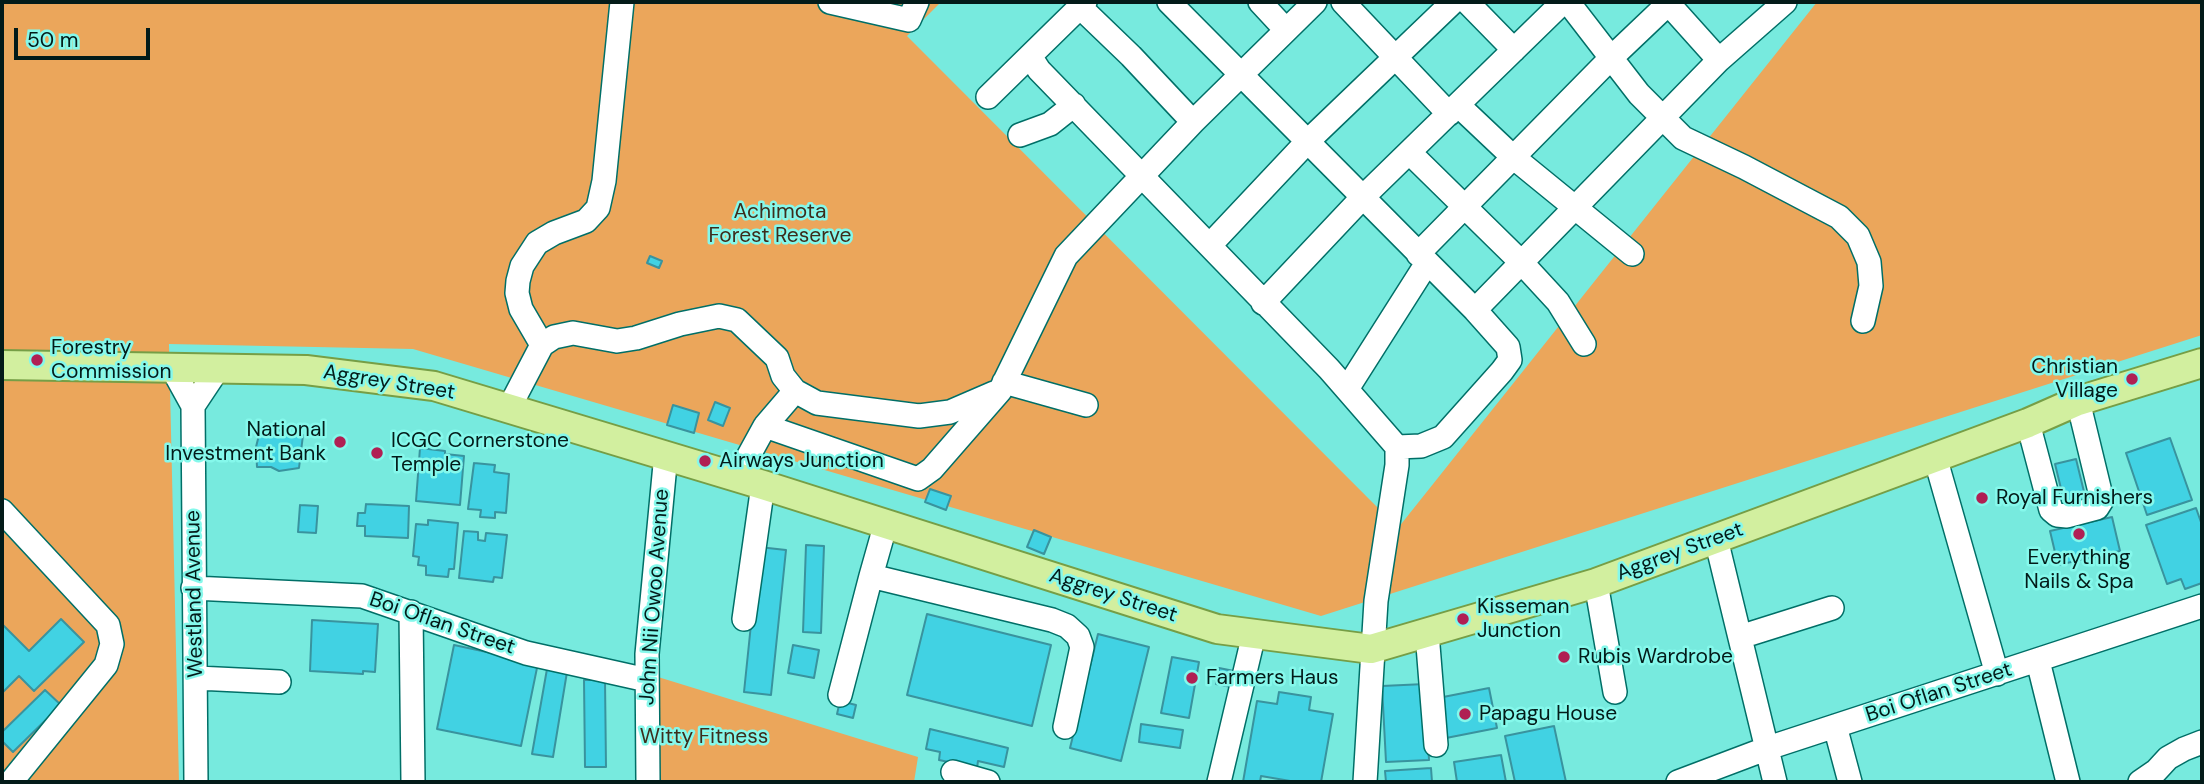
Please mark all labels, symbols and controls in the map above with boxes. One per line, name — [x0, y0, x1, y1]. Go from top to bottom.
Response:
scale bar — [18, 14, 154, 58]
text: 50 m — [27, 26, 78, 54]
park label: Achimota Forest Reserve — [709, 199, 851, 249]
place label: Forestry Commission — [51, 335, 172, 385]
marker: Forestry Commission — [29, 352, 45, 368]
place label: Christian Village — [2031, 354, 2118, 404]
street label: Aggrey Street — [321, 360, 457, 406]
marker: Christian Village — [2124, 371, 2140, 387]
place label: National Investment Bank — [165, 417, 326, 467]
place label: ICGC Cornerstone Temple — [391, 428, 569, 478]
marker: National Investment Bank — [332, 434, 348, 450]
marker: ICGC Cornerstone Temple — [369, 445, 385, 461]
place label: Airways Junction — [719, 448, 884, 474]
marker: Airways Junction — [697, 453, 713, 469]
place label: Royal Furnishers — [1996, 485, 2153, 511]
street label: John Nii Owoo Avenue — [635, 488, 675, 706]
marker: Royal Furnishers — [1974, 490, 1990, 506]
street label: Westland Avenue — [181, 510, 209, 678]
street label: Aggrey Street — [1613, 517, 1747, 587]
marker: Everything Nails & Spa — [2071, 526, 2087, 542]
place label: Everything Nails & Spa — [2024, 545, 2134, 595]
street label: Aggrey Street — [1046, 563, 1180, 629]
street label: Boi Oflan Street — [366, 587, 518, 661]
place label: Kisseman Junction — [1477, 594, 1570, 644]
marker: Kisseman Junction — [1455, 611, 1471, 627]
place label: Rubis Wardrobe — [1578, 644, 1733, 670]
marker: Rubis Wardrobe — [1556, 649, 1572, 665]
street label: Boi Oflan Street — [1863, 657, 2015, 729]
place label: Farmers Haus — [1206, 665, 1339, 691]
marker: Farmers Haus — [1184, 670, 1200, 686]
place label: Papagu House — [1479, 701, 1617, 727]
marker: Papagu House — [1457, 706, 1473, 722]
park label: Witty Fitness — [640, 724, 768, 750]

